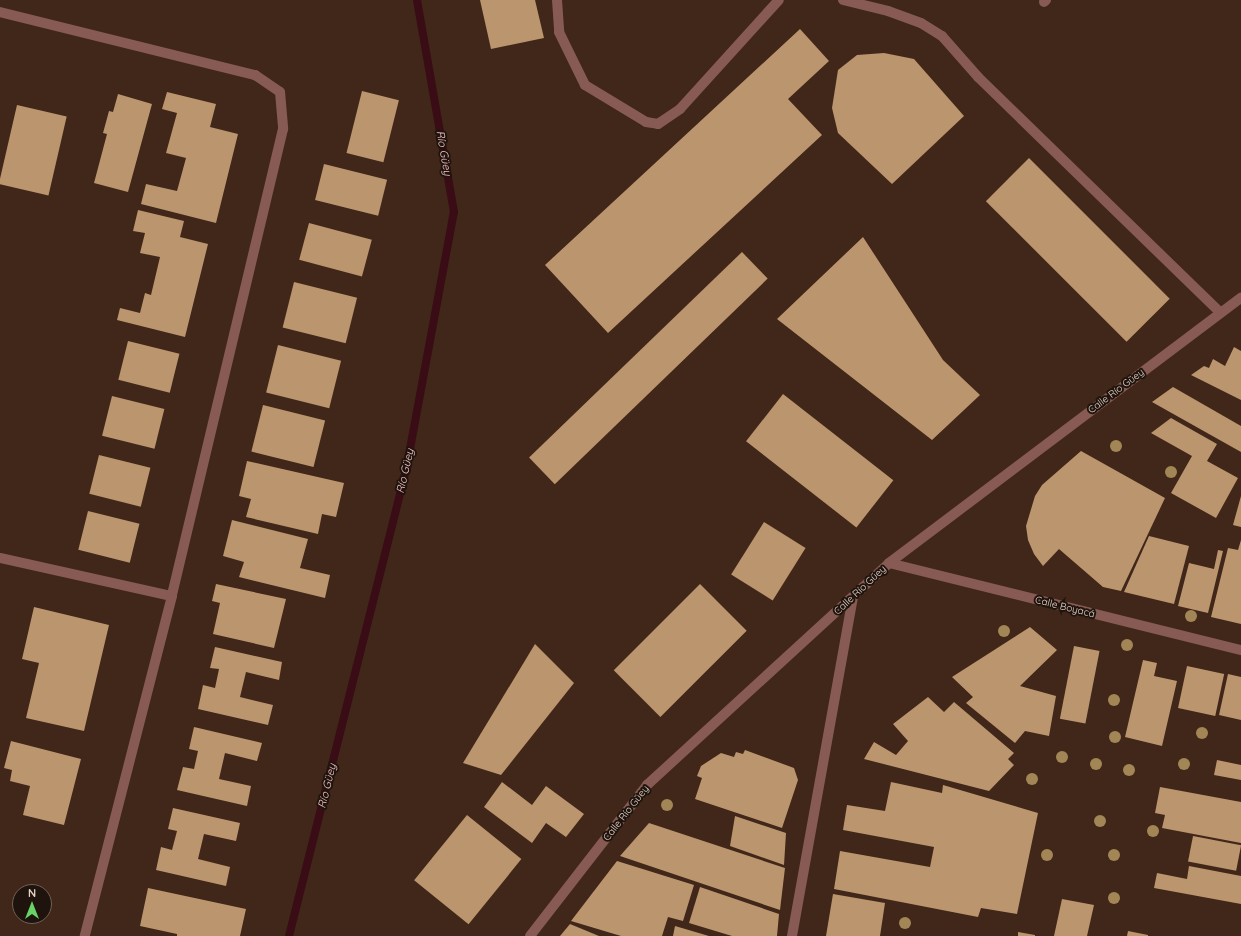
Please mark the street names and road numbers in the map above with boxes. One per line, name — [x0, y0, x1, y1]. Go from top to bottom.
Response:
street label: Calle Río Güey — [1086, 366, 1146, 416]
street label: Calle Río Güey — [831, 563, 889, 617]
street label: Calle Boyacá — [1034, 594, 1096, 620]
street label: Calle Río Güey — [601, 783, 651, 843]

